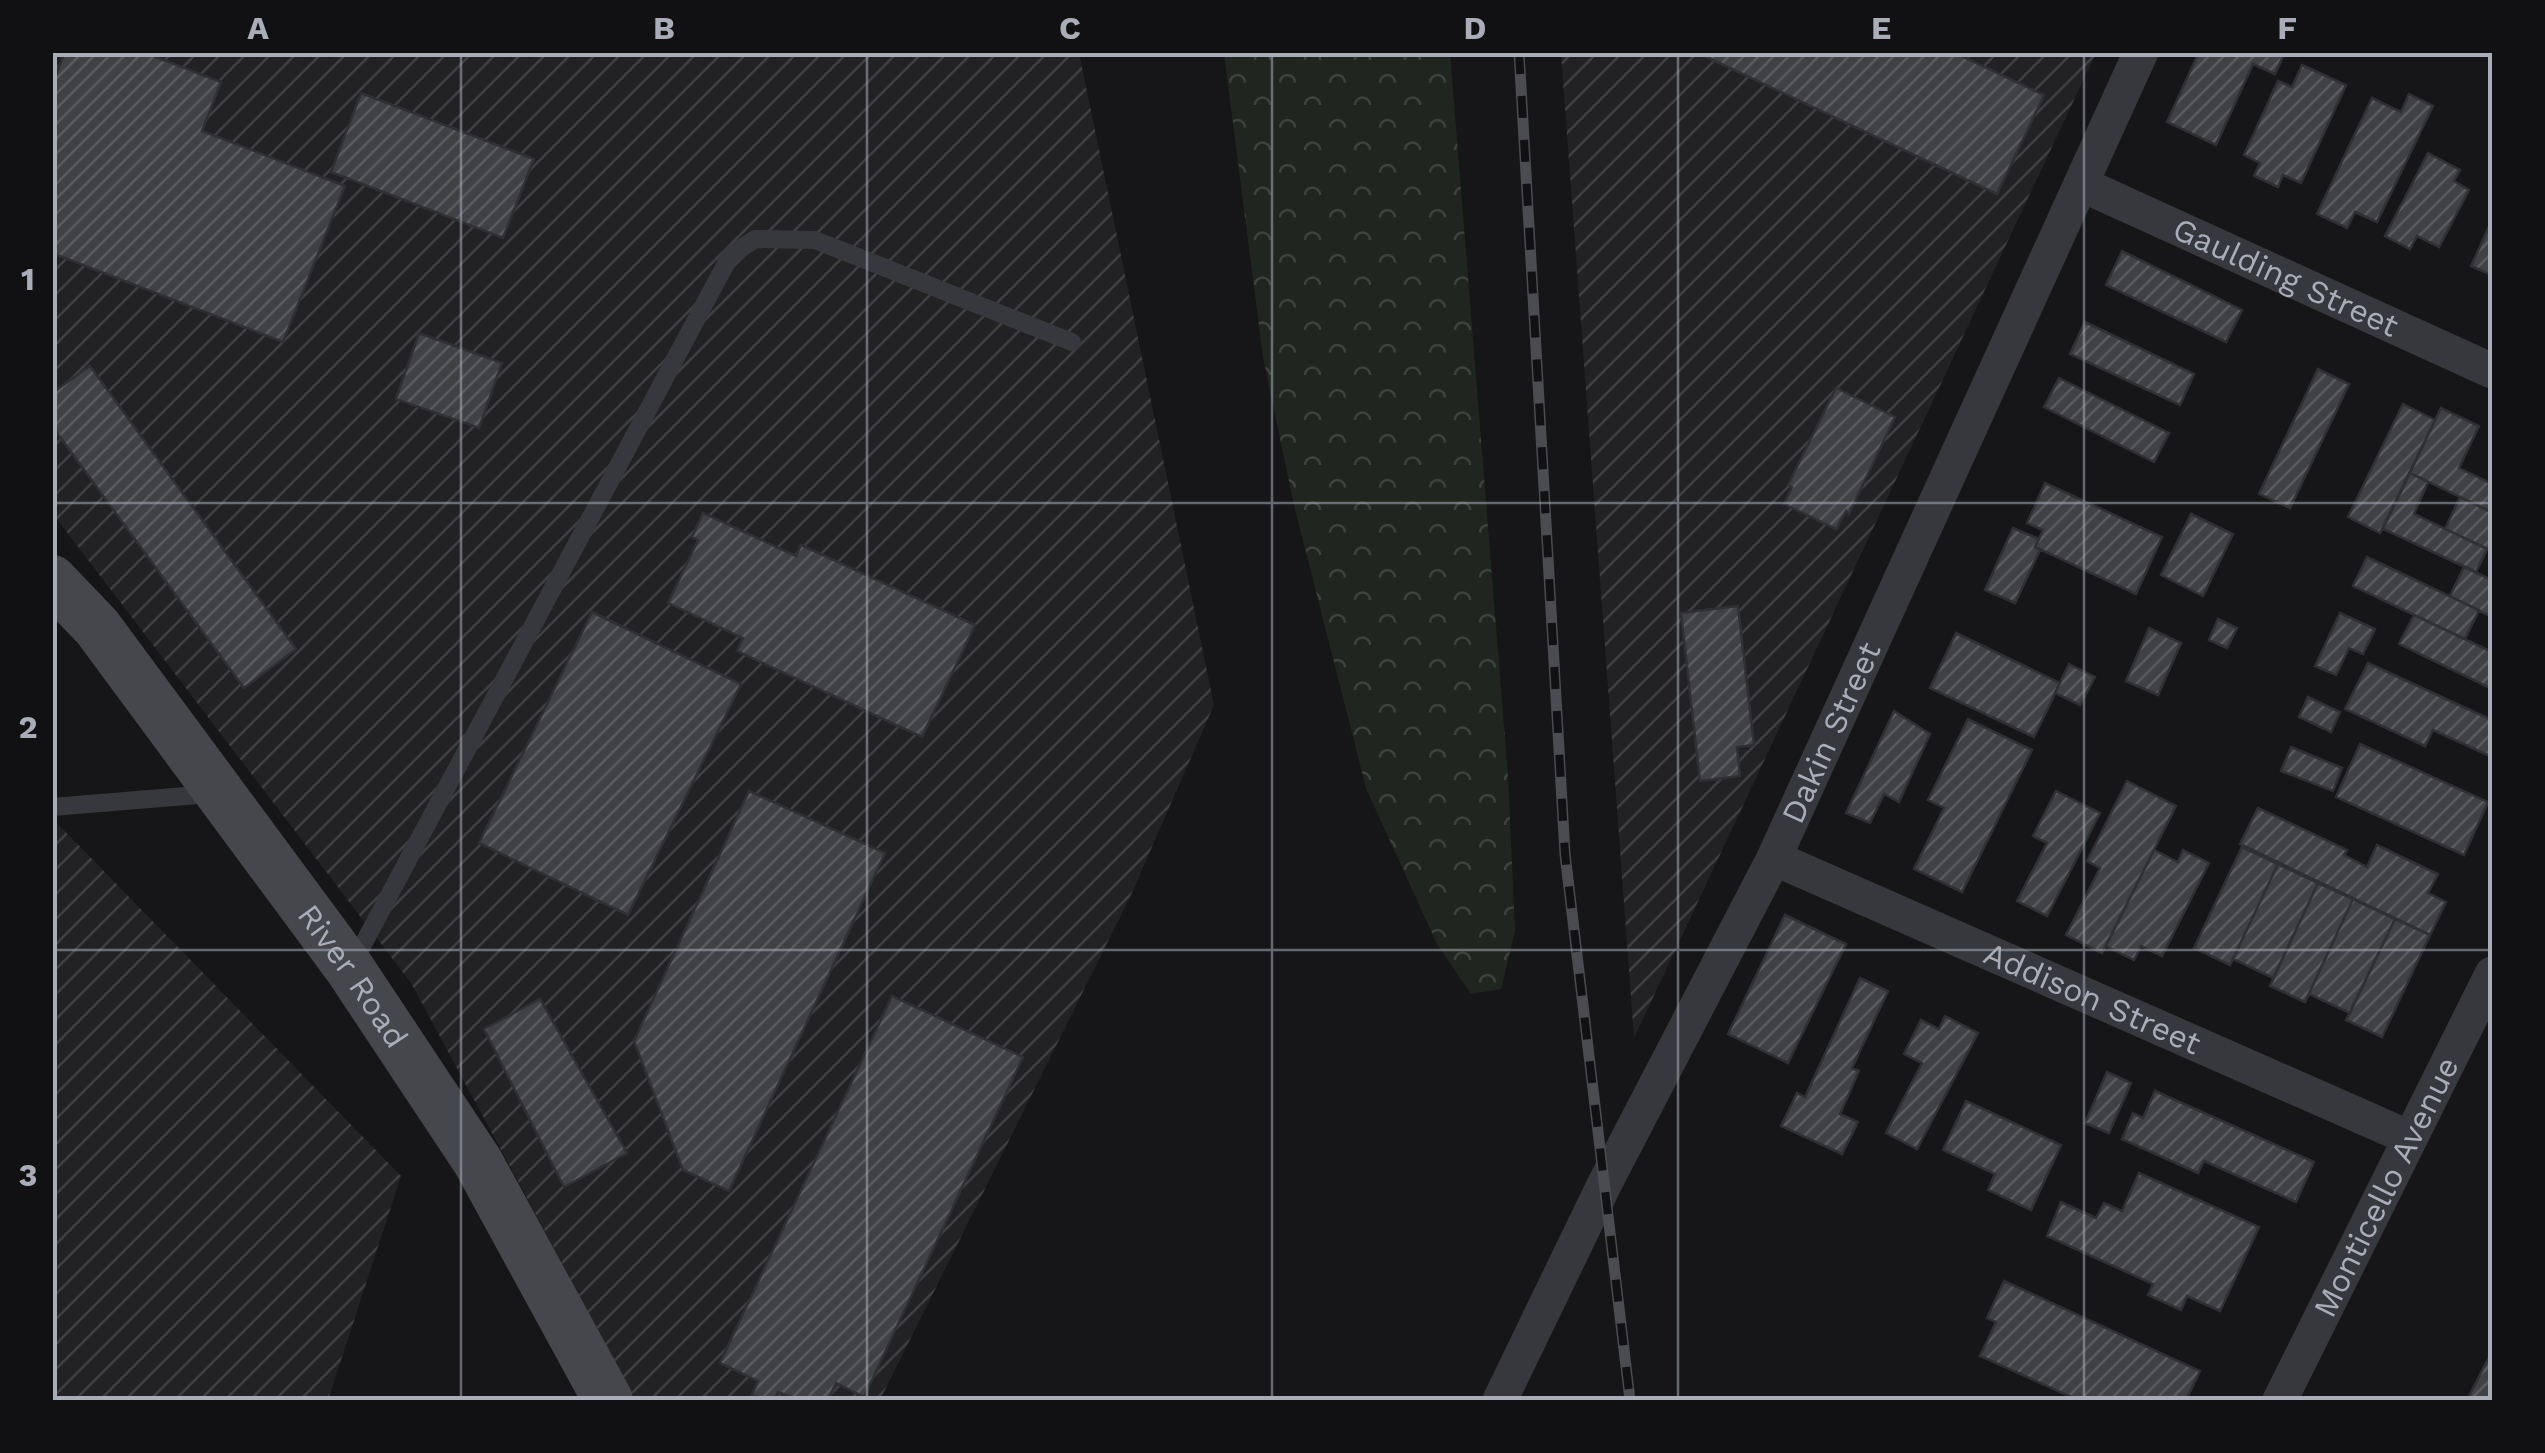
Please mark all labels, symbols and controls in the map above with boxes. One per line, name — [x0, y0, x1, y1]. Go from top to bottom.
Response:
text: A — [247, 9, 269, 47]
text: B — [653, 9, 675, 47]
text: C — [1059, 9, 1081, 47]
text: D — [1464, 9, 1486, 47]
text: E — [1871, 9, 1891, 47]
text: F — [2277, 9, 2297, 47]
street label: Gaulding Street — [2167, 209, 2405, 345]
text: 1 — [21, 260, 35, 298]
street label: Dakin Street — [1773, 636, 1889, 829]
text: 2 — [18, 708, 38, 746]
street label: River Road — [290, 897, 416, 1055]
street label: Addison Street — [1978, 934, 2207, 1062]
street label: Monticello Avenue — [2305, 1051, 2467, 1323]
text: 3 — [19, 1156, 37, 1194]

